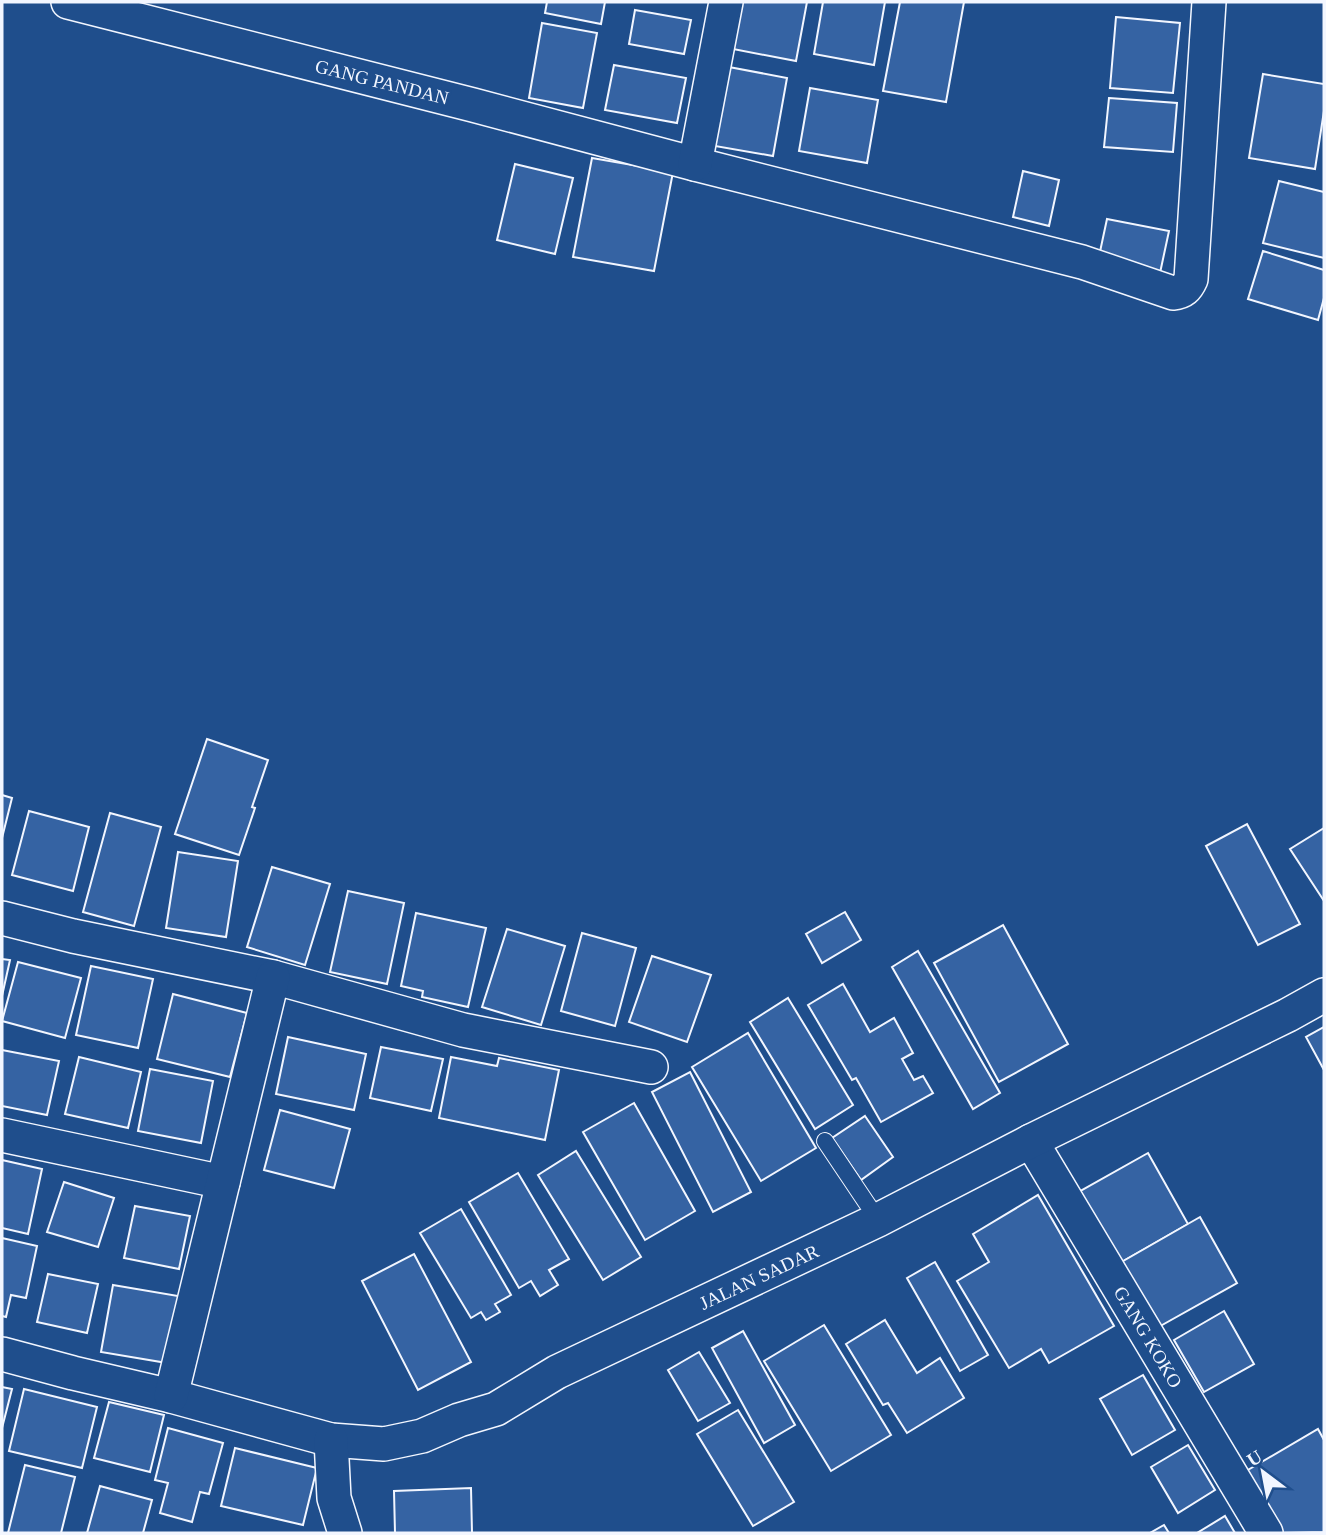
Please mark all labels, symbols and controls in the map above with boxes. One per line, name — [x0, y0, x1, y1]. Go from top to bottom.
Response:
street label: GANG PANDAN — [313, 55, 451, 109]
street label: JALAN SADAR — [696, 1240, 822, 1314]
street label: GANG KOKO — [1110, 1283, 1186, 1391]
north arrow — [1228, 1437, 1298, 1507]
text: U — [1243, 1445, 1266, 1471]

